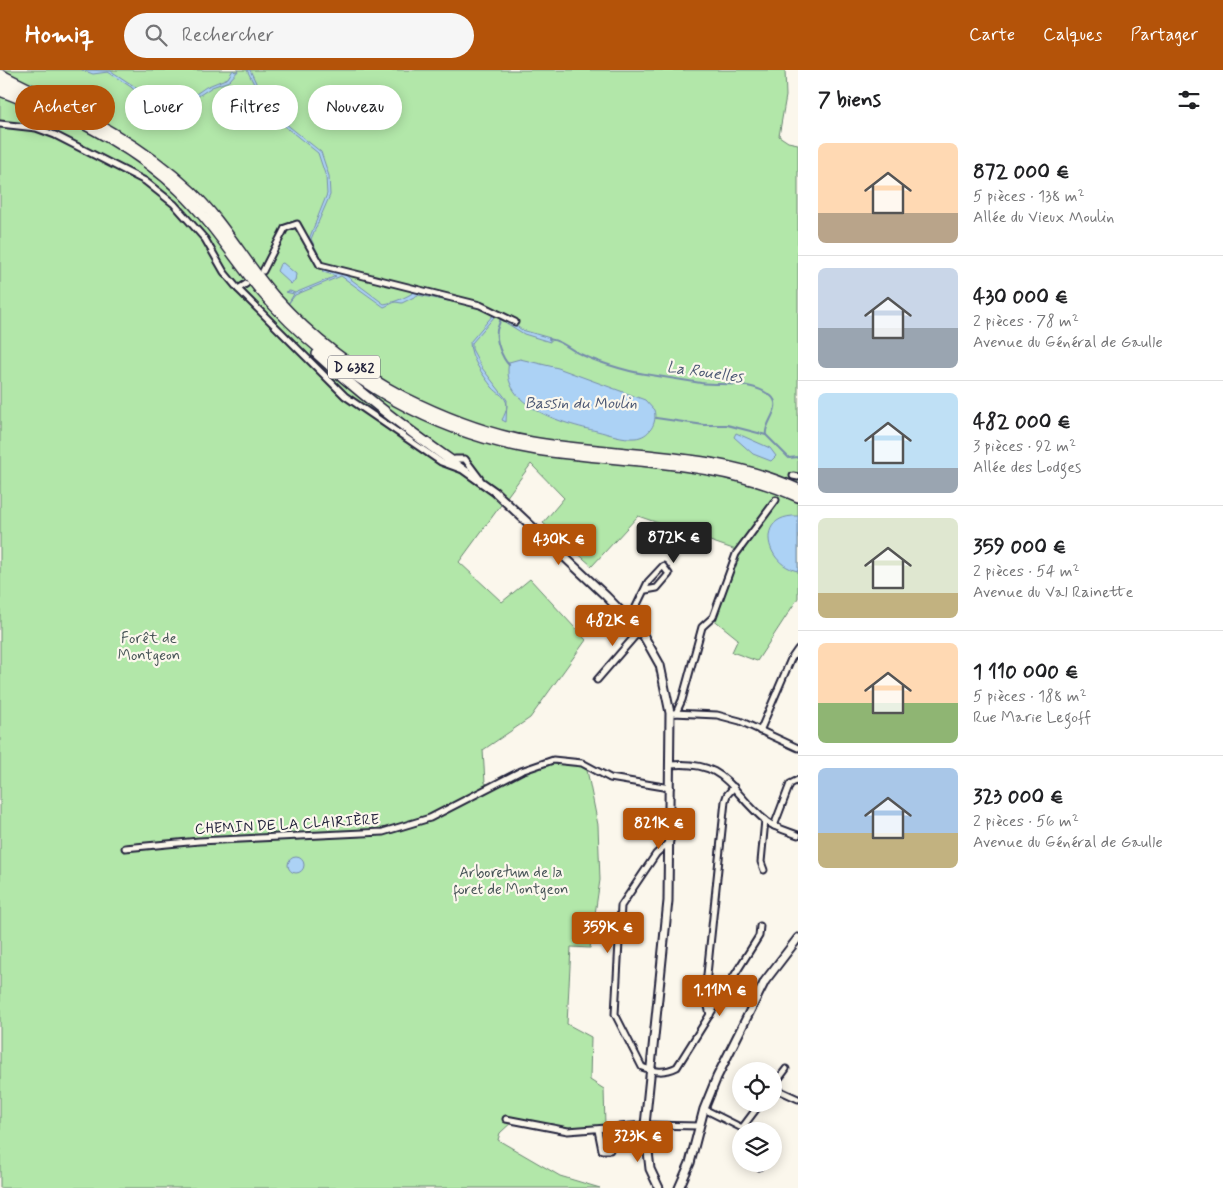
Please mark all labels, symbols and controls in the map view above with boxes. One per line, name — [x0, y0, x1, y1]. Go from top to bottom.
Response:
search box — [124, 13, 474, 58]
text: Homiq — [25, 20, 94, 51]
icon: search — [142, 21, 170, 49]
text: Rechercher — [182, 23, 274, 48]
text: Carte — [969, 23, 1015, 47]
text: Calques — [1043, 23, 1102, 47]
text: Partager — [1130, 23, 1198, 47]
chip: Acheter — [15, 85, 115, 130]
chip: Louer — [125, 85, 202, 130]
chip: Filtres — [212, 85, 298, 130]
chip: Nouveau — [308, 85, 402, 130]
text: 7 biens — [818, 86, 881, 114]
icon: filters — [1175, 86, 1203, 114]
text: 872 000 € — [973, 158, 1069, 186]
icon: home — [858, 163, 918, 223]
text: 5 pièces · 138 m² — [973, 186, 1085, 207]
text: Allée du Vieux Moulin — [973, 207, 1114, 228]
text: 430 000 € — [973, 283, 1068, 311]
icon: home — [858, 288, 918, 348]
text: 2 pièces · 78 m² — [973, 311, 1079, 332]
text: Avenue du Général de Gaulle — [973, 332, 1163, 353]
road number: D 6382 — [328, 356, 380, 378]
water label: La Rouelles — [665, 357, 746, 388]
water label: Bassin du Moulin — [525, 393, 637, 414]
text: 482 000 € — [973, 408, 1071, 436]
icon: home — [858, 413, 918, 473]
text: 3 pièces · 92 m² — [973, 436, 1076, 457]
text: Allée des Lodges — [973, 457, 1081, 478]
pin: 872K € — [633, 522, 715, 564]
pin: 430K € — [518, 524, 600, 566]
text: 872K € — [648, 527, 700, 548]
text: 430K € — [533, 529, 585, 550]
text: 359 000 € — [973, 533, 1066, 561]
icon: home — [858, 538, 918, 598]
text: 2 pièces · 54 m² — [973, 561, 1080, 582]
text: Avenue du Val Rainette — [973, 582, 1133, 603]
pin: 482K € — [572, 604, 654, 647]
text: 482K € — [586, 610, 640, 631]
park label: Forêt de Montgeon — [118, 629, 180, 666]
text: 1 110 000 € — [973, 658, 1079, 686]
icon: home — [858, 663, 918, 723]
text: 5 pièces · 188 m² — [973, 686, 1087, 707]
text: Rue Marie Legoff — [973, 707, 1091, 728]
text: 323 000 € — [973, 783, 1064, 811]
icon: home — [858, 788, 918, 848]
pin: 821K € — [618, 808, 700, 850]
street label: CHEMIN DE LA CLAIRIÈRE — [194, 810, 380, 840]
text: 2 pièces · 56 m² — [973, 811, 1079, 832]
text: 821K € — [634, 813, 684, 834]
text: Avenue du Général de Gaulle — [973, 832, 1163, 853]
park label: Arboretum de la foret de Montgeon — [453, 863, 569, 902]
pin: 359K € — [567, 912, 649, 954]
text: 359K € — [583, 917, 633, 938]
pin: 1.11M € — [674, 974, 766, 1017]
text: 1.11M € — [693, 980, 747, 1001]
map controls — [732, 1062, 782, 1172]
button: locate — [732, 1062, 782, 1112]
pin: 323K € — [597, 1120, 679, 1163]
button: layers — [732, 1122, 782, 1172]
text: 323K € — [614, 1126, 662, 1147]

